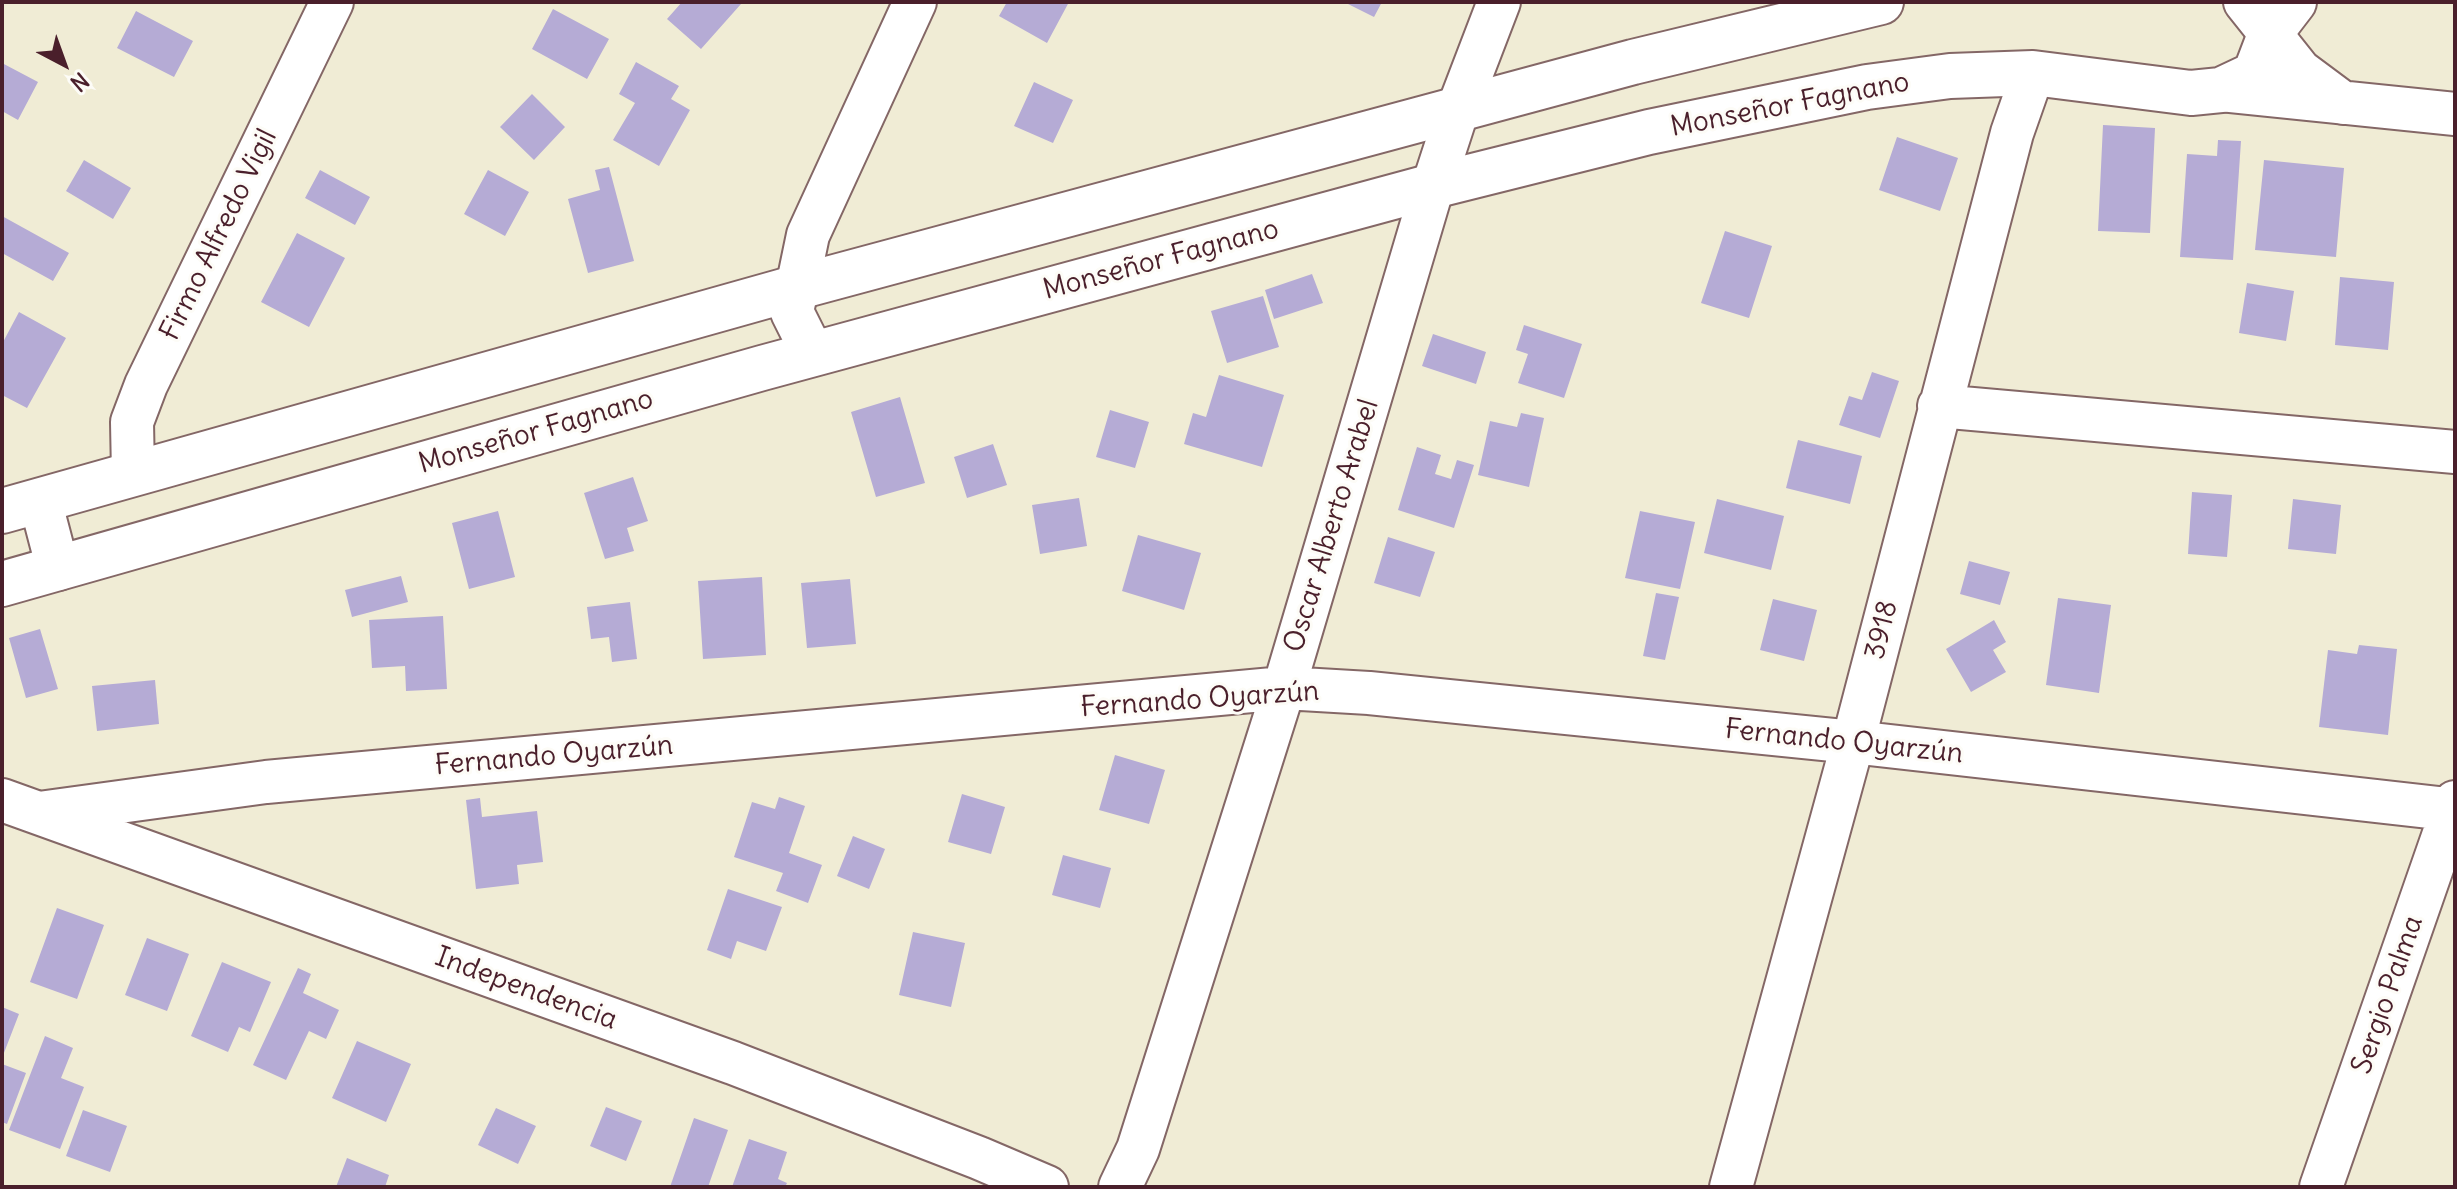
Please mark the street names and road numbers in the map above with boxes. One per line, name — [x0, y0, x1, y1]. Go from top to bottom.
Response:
street label: Monseñor Fagnano — [1668, 65, 1912, 145]
street label: Firmo Alfredo Vigil — [153, 124, 285, 346]
street label: Monseñor Fagnano — [1040, 212, 1282, 308]
street label: Monseñor Fagnano — [415, 382, 657, 482]
street label: Oscar Alberto Arabel — [1278, 396, 1386, 656]
street label: 3918 — [1859, 597, 1905, 663]
street label: Fernando Oyarzún — [1080, 675, 1320, 725]
street label: Fernando Oyarzún — [1723, 713, 1965, 771]
street label: Fernando Oyarzún — [433, 729, 675, 783]
street label: Sergio Palma — [2345, 912, 2431, 1078]
street label: Independencia — [430, 941, 622, 1037]

